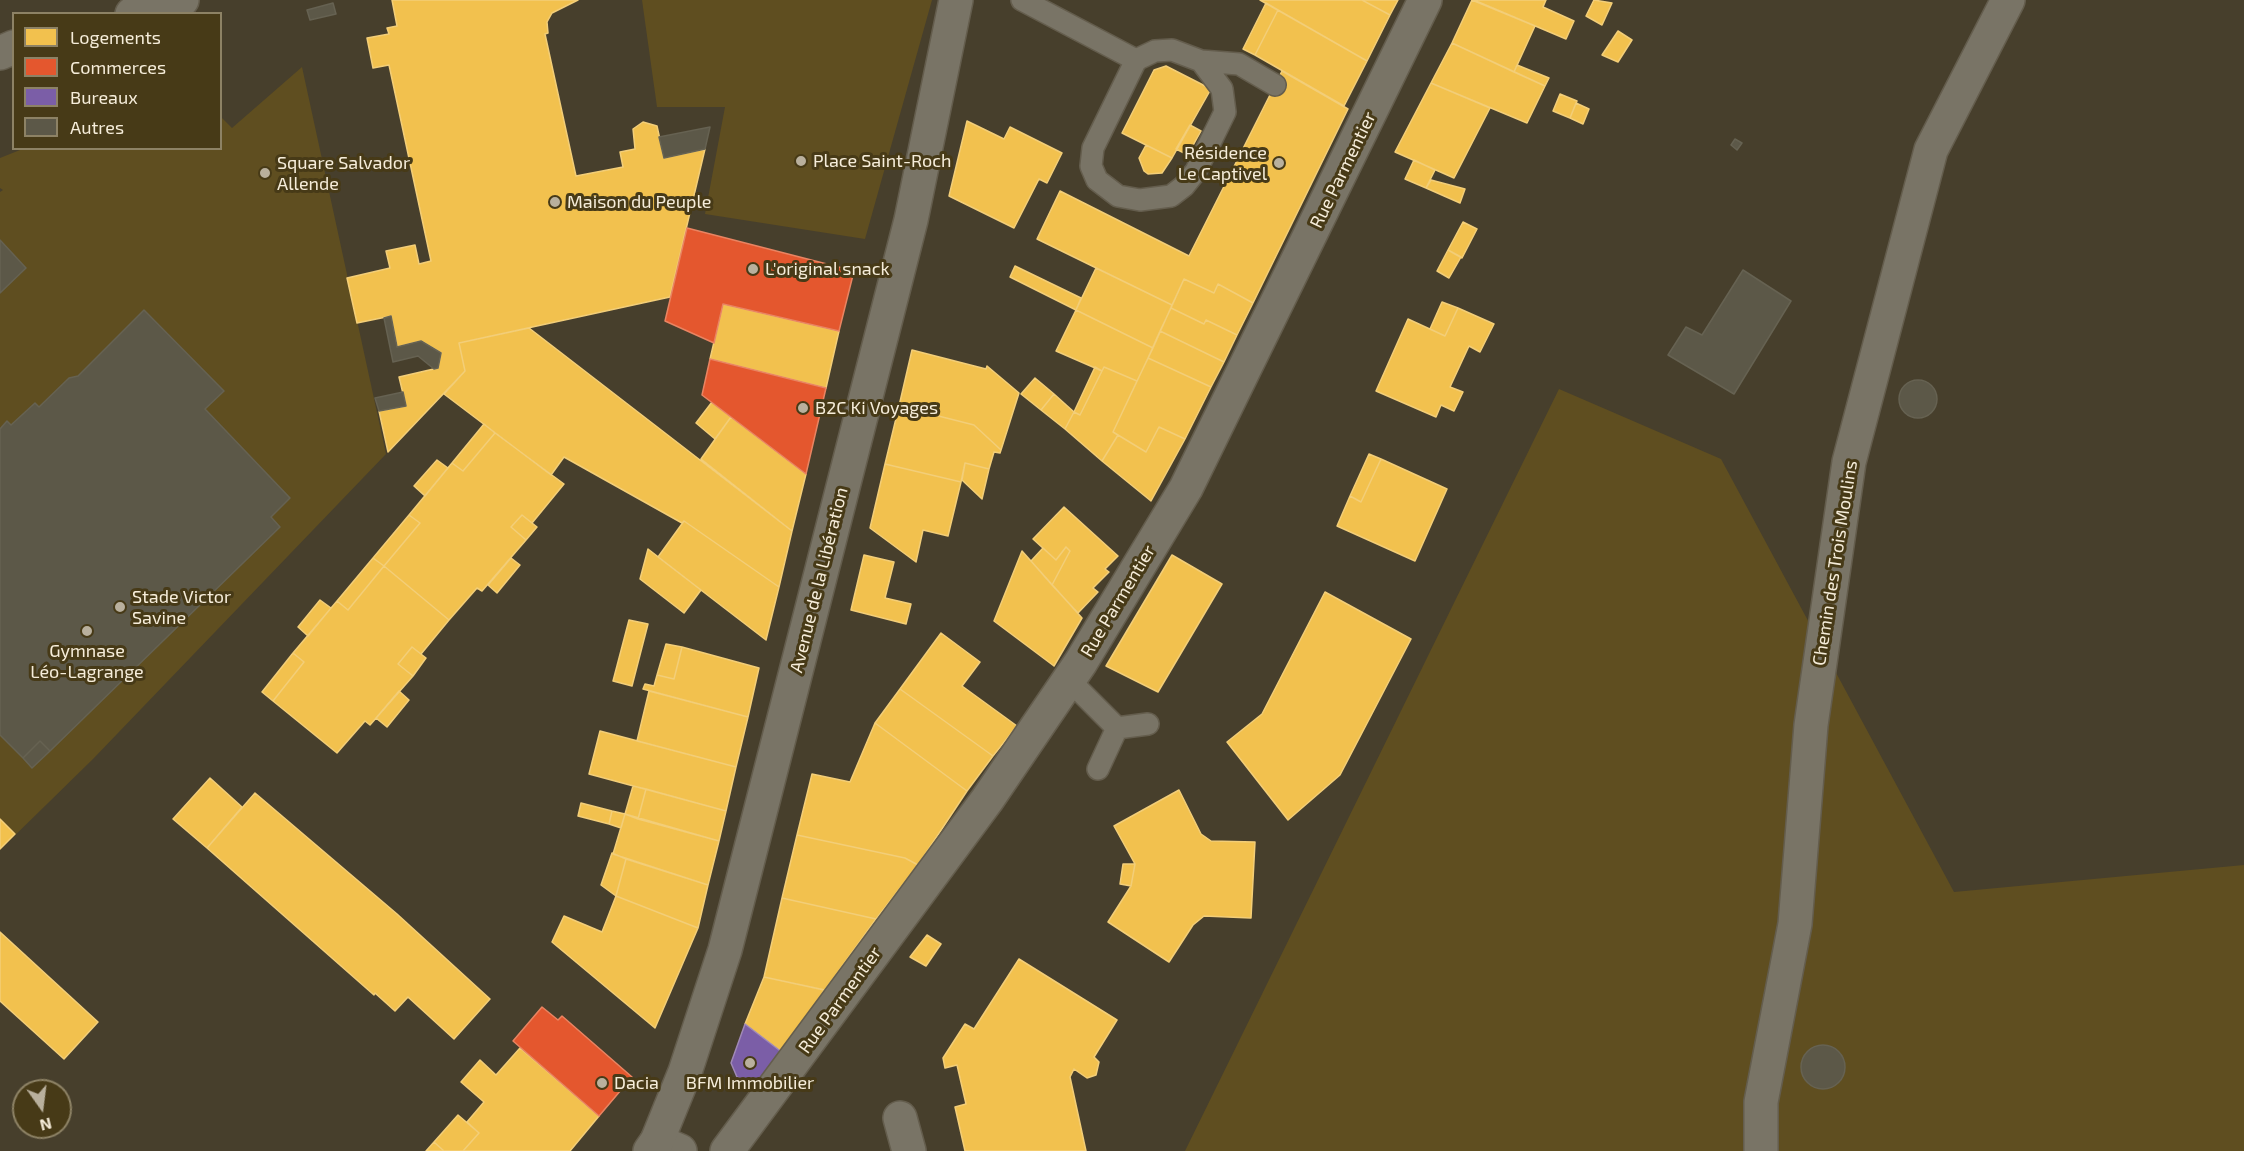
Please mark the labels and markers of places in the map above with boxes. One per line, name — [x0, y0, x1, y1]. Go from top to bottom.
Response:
place label: Résidence Le Captivel — [1178, 142, 1267, 184]
place label: Place Saint-Roch — [813, 150, 951, 172]
place label: Square Salvador Allende — [277, 152, 410, 195]
marker: Place Saint-Roch — [794, 154, 808, 168]
marker: Résidence Le Captivel — [1272, 156, 1286, 170]
marker: Square Salvador Allende — [258, 166, 272, 180]
place label: Maison du Peuple — [567, 191, 711, 213]
marker: Maison du Peuple — [548, 195, 562, 209]
place label: L'original snack — [765, 258, 890, 280]
marker: L'original snack — [746, 262, 760, 276]
place label: B2C Ki Voyages — [815, 397, 938, 419]
marker: B2C Ki Voyages — [796, 401, 810, 415]
place label: Stade Victor Savine — [132, 586, 231, 628]
marker: Stade Victor Savine — [113, 600, 127, 614]
marker: Gymnase Léo-Lagrange — [80, 624, 94, 638]
place label: Gymnase Léo-Lagrange — [30, 640, 144, 682]
marker: BFM Immobilier — [743, 1056, 757, 1070]
place label: Dacia — [614, 1072, 659, 1094]
place label: BFM Immobilier — [686, 1072, 814, 1094]
marker: Dacia — [595, 1076, 609, 1090]

